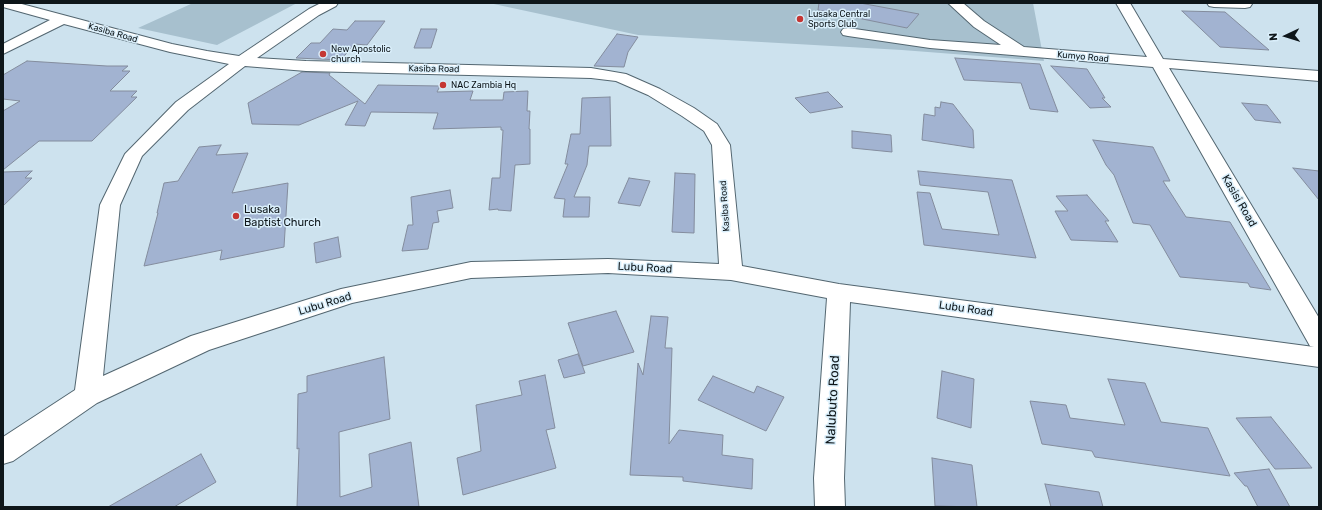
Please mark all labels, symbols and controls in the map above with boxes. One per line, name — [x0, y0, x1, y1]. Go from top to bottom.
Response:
place label: Lusaka Central Sports Club — [808, 9, 870, 30]
marker: Lusaka Central Sports Club — [795, 14, 805, 24]
north arrow — [1266, 16, 1306, 56]
street label: Kasiba Road — [87, 21, 139, 45]
text: N — [1267, 32, 1280, 41]
place label: New Apostolic church — [331, 44, 391, 65]
marker: New Apostolic church — [318, 49, 328, 59]
street label: Kumyo Road — [1057, 49, 1109, 65]
street label: Kasiba Road — [408, 63, 460, 75]
marker: NAC Zambia Hq — [438, 80, 448, 90]
place label: NAC Zambia Hq — [451, 80, 516, 90]
street label: Kasisi Road — [1219, 173, 1259, 229]
street label: Kasiba Road — [718, 180, 732, 232]
place label: Lusaka Baptist Church — [244, 203, 321, 229]
marker: Lusaka Baptist Church — [231, 211, 241, 221]
street label: Lubu Road — [617, 260, 673, 276]
street label: Lubu Road — [297, 290, 353, 318]
street label: Lubu Road — [938, 299, 994, 319]
street label: Nalubuto Road — [823, 355, 843, 445]

